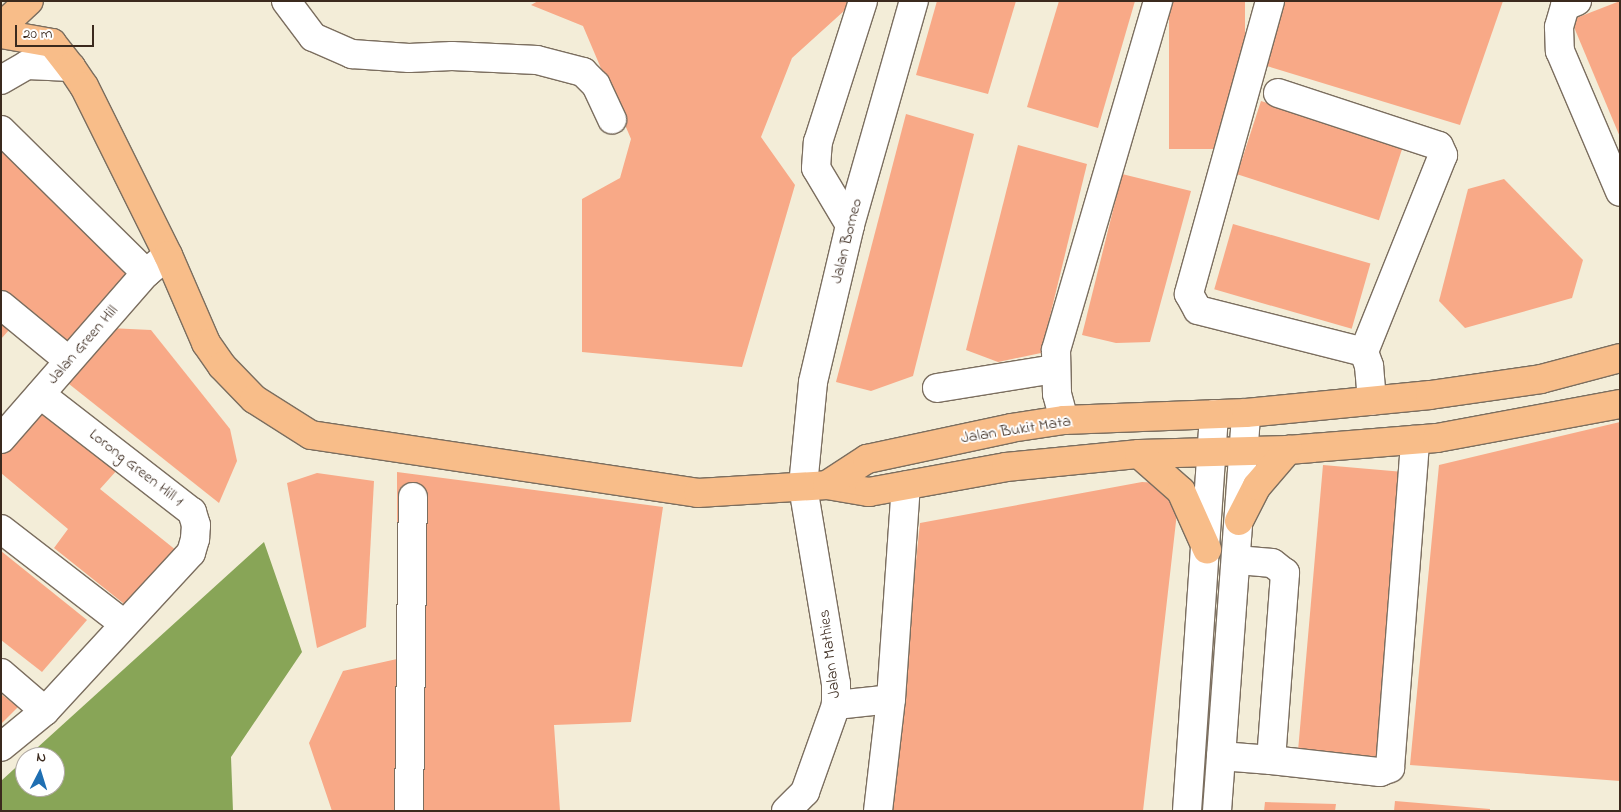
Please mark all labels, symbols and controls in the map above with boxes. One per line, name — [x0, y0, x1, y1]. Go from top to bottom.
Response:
scale bar — [18, 15, 96, 47]
text: 20 m — [23, 23, 52, 45]
street label: Jalan Borneo — [827, 196, 867, 286]
street label: Jalan Green Hill — [43, 302, 123, 388]
street label: Jalan Bukit Mata — [960, 412, 1072, 448]
street label: Lorong Green Hill 1 — [85, 425, 187, 511]
street label: Jalan Mathies — [815, 609, 845, 699]
north arrow — [15, 747, 65, 797]
text: N — [36, 747, 47, 768]

